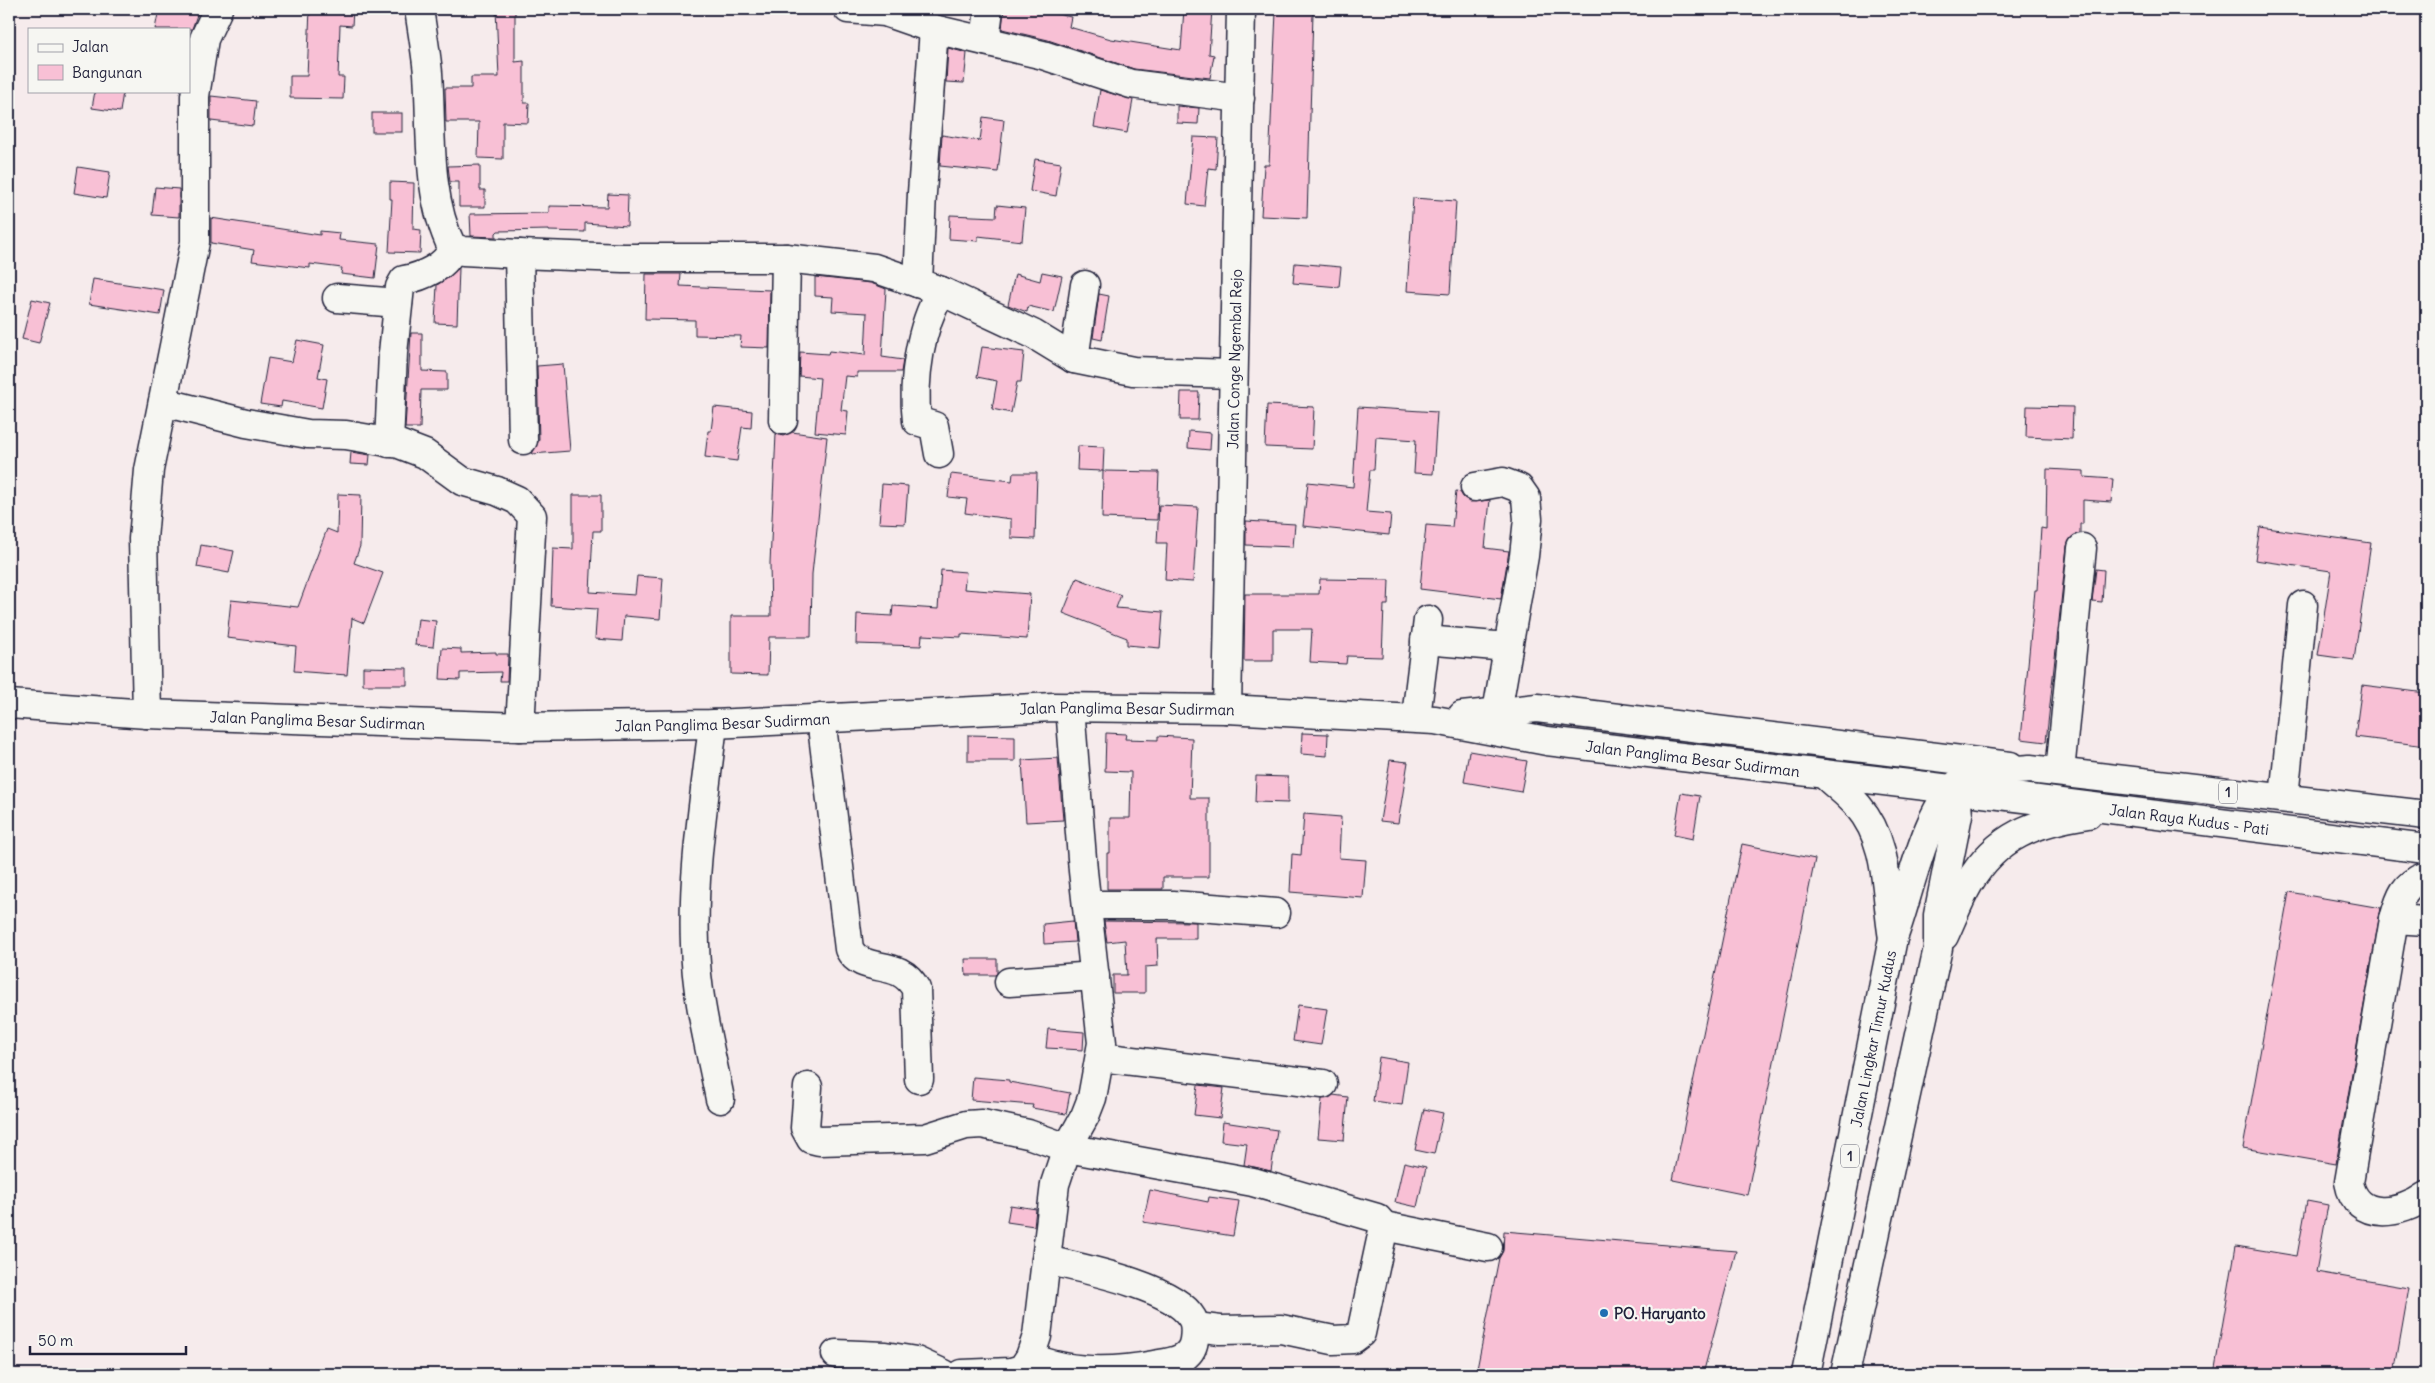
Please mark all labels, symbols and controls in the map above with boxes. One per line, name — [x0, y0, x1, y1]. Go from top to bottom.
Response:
legend — [28, 28, 190, 92]
text: Jalan — [72, 37, 109, 56]
text: Bangunan — [72, 63, 142, 82]
street label: Jalan Conge Ngembal Rejo — [1223, 269, 1245, 449]
street label: Jalan Panglima Besar Sudirman — [1019, 697, 1236, 719]
street label: Jalan Panglima Besar Sudirman — [209, 707, 426, 733]
street label: Jalan Panglima Besar Sudirman — [614, 709, 831, 735]
street label: Jalan Panglima Besar Sudirman — [1585, 736, 1801, 780]
road number: 1 — [2219, 780, 2237, 804]
street label: Jalan Raya Kudus - Pati — [2108, 800, 2270, 839]
street label: Jalan Lingkar Timur Kudus — [1846, 948, 1900, 1129]
road number: 1 — [1841, 1144, 1859, 1168]
place label: PO. Haryanto — [1614, 1304, 1706, 1324]
marker: PO. Haryanto — [1598, 1307, 1610, 1319]
scale bar — [30, 1323, 186, 1355]
text: 50 m — [38, 1331, 73, 1350]

